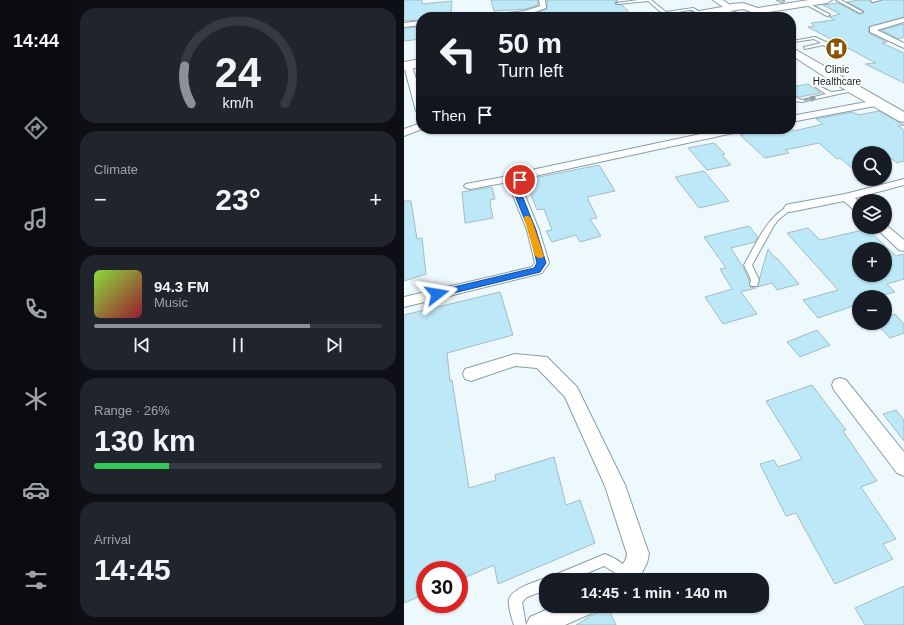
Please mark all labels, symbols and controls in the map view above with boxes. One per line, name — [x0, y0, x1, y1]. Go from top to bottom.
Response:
icon: left — [432, 28, 484, 80]
text: 50 m — [498, 28, 562, 59]
text: 14:44 — [13, 31, 59, 51]
hospital icon: Clinic Healthcare — [824, 36, 850, 62]
text: 24 — [215, 49, 261, 96]
text: Turn left — [498, 61, 563, 81]
place label: Clinic Healthcare — [813, 64, 862, 87]
text: km/h — [223, 94, 254, 110]
one-way arrow — [804, 96, 817, 102]
icon: arrive — [474, 104, 496, 126]
text: Then — [432, 107, 466, 124]
icon: directions — [22, 114, 50, 142]
map controls — [852, 146, 892, 330]
button: search — [852, 146, 892, 186]
text: Climate — [94, 162, 138, 177]
pin — [503, 163, 537, 197]
icon: arrive — [509, 169, 531, 191]
text: 23° — [215, 183, 261, 216]
text: − — [94, 187, 107, 212]
text: + — [369, 187, 382, 212]
button: layers — [852, 194, 892, 234]
icon: music — [22, 205, 50, 233]
button: + — [852, 242, 892, 282]
position arrow — [416, 273, 458, 315]
text: 94.3 FM — [154, 278, 209, 295]
button: − — [852, 290, 892, 330]
icon: phone — [22, 295, 50, 323]
text: Music — [154, 295, 188, 310]
icon: previous — [131, 334, 153, 356]
icon: pause — [227, 334, 249, 356]
icon: next — [323, 334, 345, 356]
icon: climate — [22, 385, 50, 413]
text: Range · 26% — [94, 403, 170, 418]
text: 130 km — [94, 424, 196, 457]
icon: car — [22, 476, 50, 504]
text: Arrival — [94, 532, 131, 547]
text: 14:45 — [94, 553, 171, 586]
speed limit sign: 30 — [416, 561, 468, 613]
icon: filters — [22, 566, 50, 594]
text: 14:45 · 1 min · 140 m — [581, 584, 727, 601]

